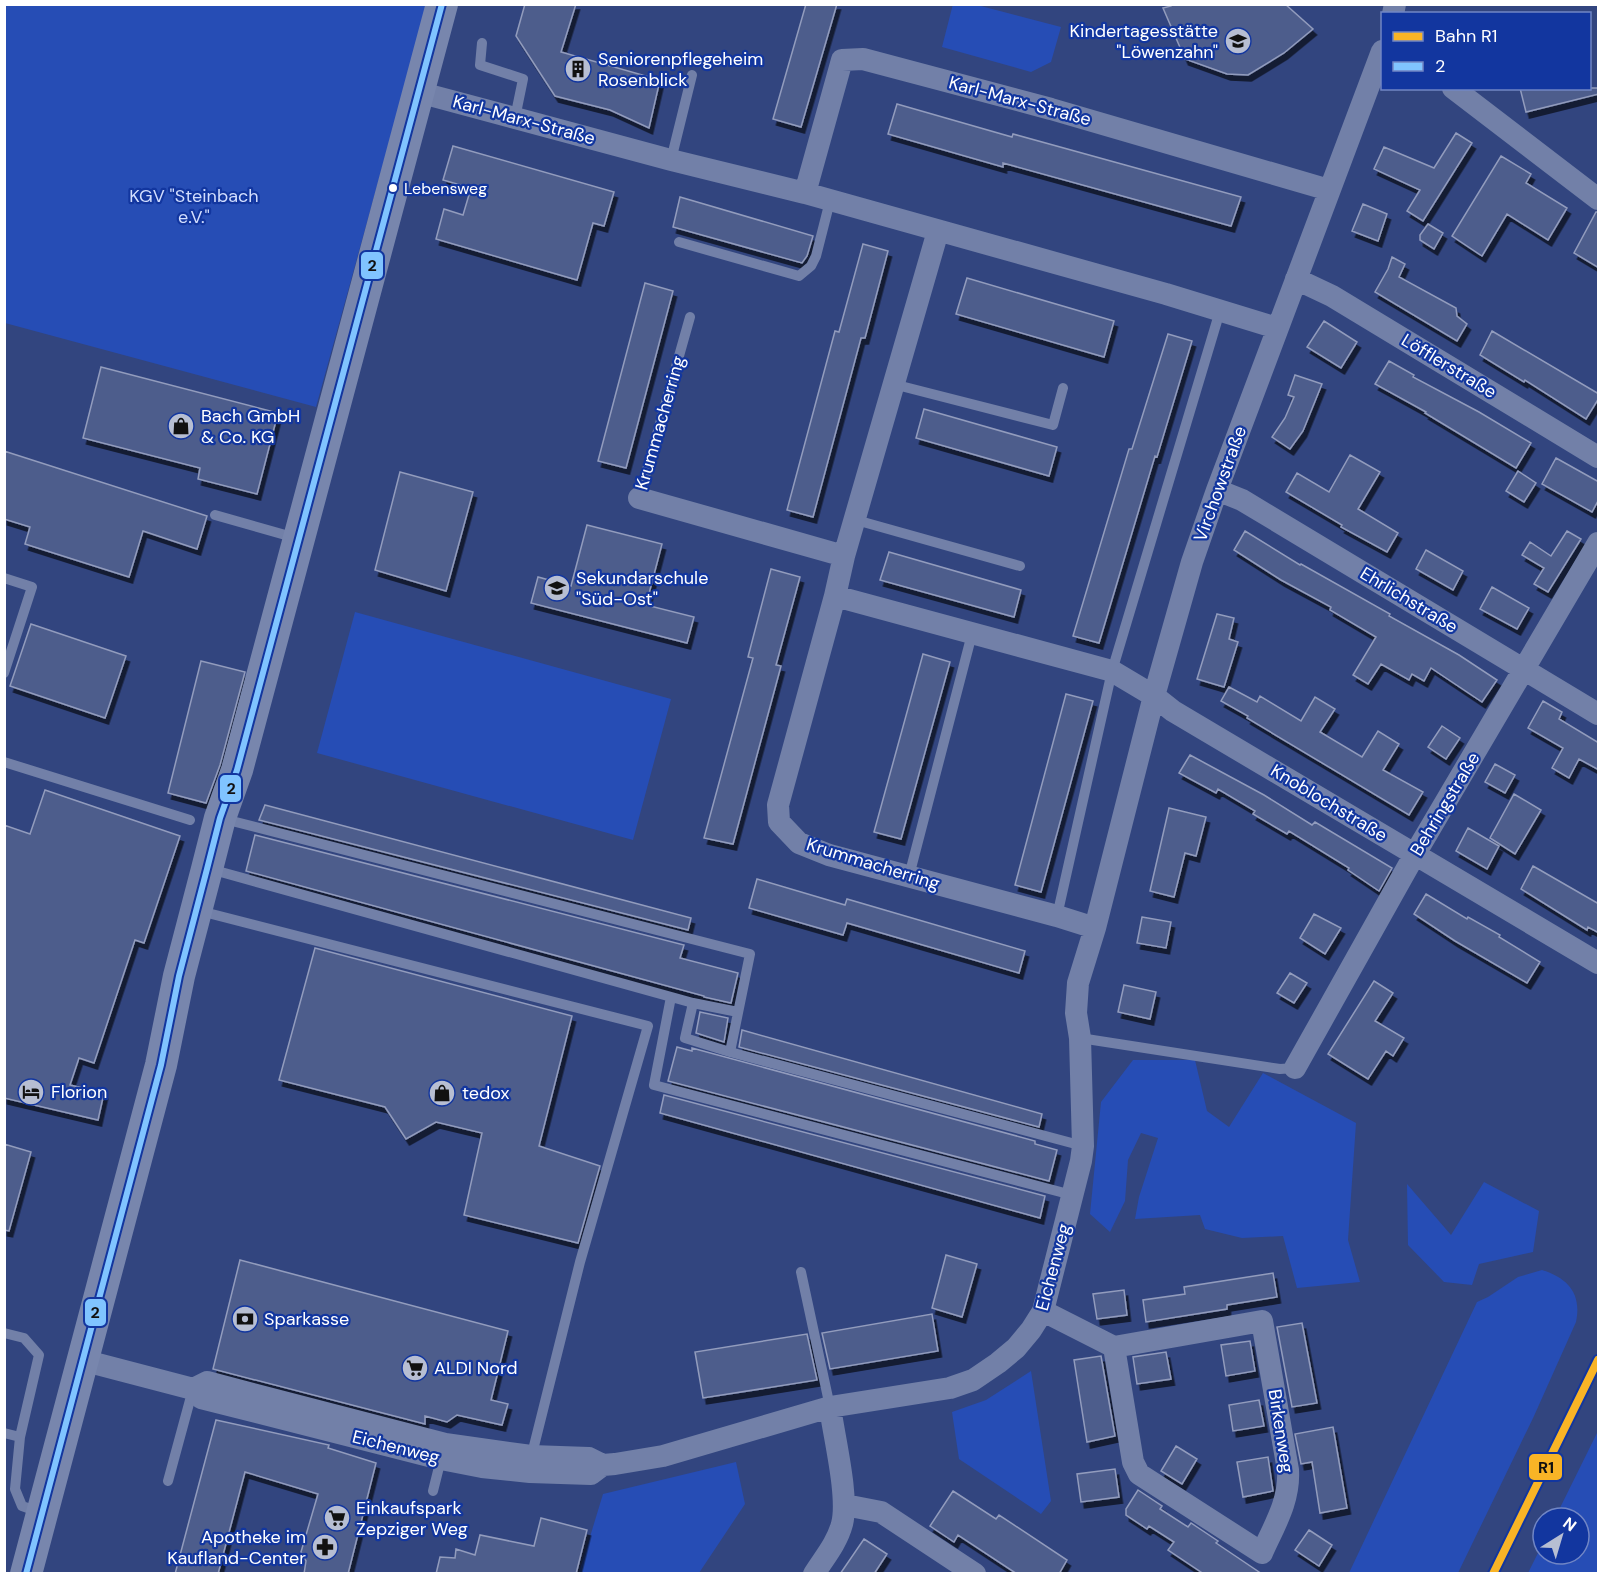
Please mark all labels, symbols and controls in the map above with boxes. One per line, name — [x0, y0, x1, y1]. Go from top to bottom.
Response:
legend — [1381, 12, 1591, 90]
place label: Kindertagesstätte "Löwenzahn" — [1070, 19, 1218, 64]
text: Bahn R1 — [1435, 24, 1497, 48]
school or university icon: Kindertagesstätte "Löwenzahn" — [1223, 26, 1253, 56]
place label: Seniorenpflegeheim Rosenblick — [598, 47, 763, 92]
building icon: Seniorenpflegeheim Rosenblick — [563, 54, 593, 84]
text: 2 — [1435, 54, 1445, 78]
street label: Karl-Marx-Straße — [946, 70, 1094, 132]
street label: Karl-Marx-Straße — [450, 89, 598, 151]
place label: Lebensweg — [404, 178, 487, 199]
marker: Lebensweg — [387, 182, 399, 194]
park label: KGV "Steinbach e.V." — [129, 184, 259, 229]
line badge: 2 — [360, 251, 384, 280]
text: 2 — [367, 255, 377, 276]
street label: Löfflerstraße — [1397, 328, 1501, 404]
street label: Krummacherring — [629, 353, 691, 493]
place label: Bach GmbH & Co. KG — [201, 404, 300, 449]
shop icon: Bach GmbH & Co. KG — [166, 411, 196, 441]
street label: Virchowstraße — [1188, 423, 1252, 545]
street label: Ehrlichstraße — [1356, 561, 1462, 639]
place label: Sekundarschule "Süd-Ost" — [576, 566, 708, 611]
school or university icon: Sekundarschule "Süd-Ost" — [542, 573, 572, 603]
street label: Behringstraße — [1405, 748, 1485, 860]
street label: Knoblochstraße — [1266, 759, 1392, 847]
line badge: 2 — [219, 774, 242, 803]
text: 2 — [226, 778, 236, 799]
street label: Krummacherring — [803, 832, 943, 896]
hotel icon: Florion — [16, 1077, 46, 1107]
shop icon: tedox — [427, 1078, 457, 1108]
place label: Florion — [51, 1080, 107, 1104]
place label: tedox — [462, 1081, 510, 1105]
street label: Eichenweg — [1030, 1221, 1076, 1313]
line badge: 2 — [84, 1298, 107, 1327]
text: 2 — [90, 1302, 100, 1323]
bank icon: Sparkasse — [230, 1304, 260, 1334]
place label: Sparkasse — [264, 1307, 349, 1331]
supermarket icon: ALDI Nord — [400, 1353, 430, 1383]
place label: ALDI Nord — [434, 1356, 518, 1380]
street label: Birkenweg — [1263, 1387, 1299, 1475]
street label: Eichenweg — [350, 1425, 442, 1469]
line badge: R1 — [1528, 1453, 1563, 1481]
text: R1 — [1538, 1457, 1554, 1478]
place label: Einkaufspark Zepziger Weg — [356, 1496, 468, 1541]
supermarket icon: Einkaufspark Zepziger Weg — [322, 1503, 352, 1533]
north arrow — [1531, 1506, 1591, 1566]
text: N — [1559, 1513, 1581, 1536]
place label: Apotheke im Kaufland-Center — [167, 1525, 306, 1570]
pharmacy icon: Apotheke im Kaufland-Center — [310, 1532, 340, 1562]

